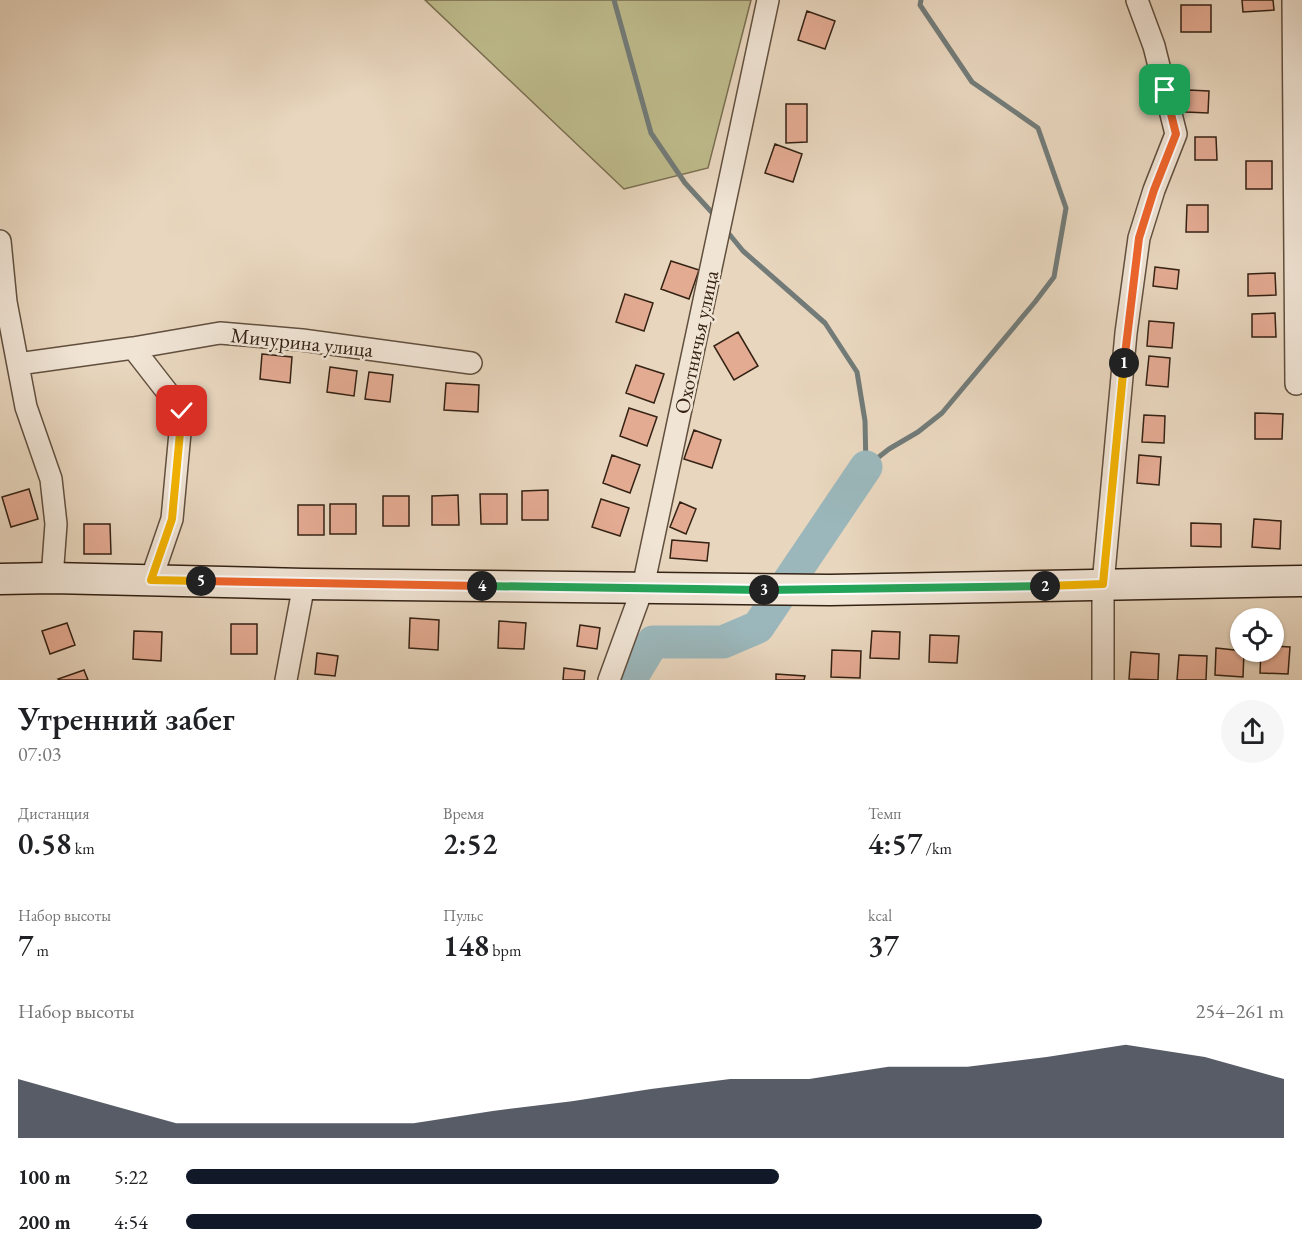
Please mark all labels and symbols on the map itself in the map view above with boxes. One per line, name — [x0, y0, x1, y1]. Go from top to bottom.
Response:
pin — [1139, 64, 1190, 115]
street label: Охотничья улица — [668, 267, 725, 416]
street label: Мичурина улица — [229, 321, 375, 363]
pin: 1 — [1109, 348, 1139, 378]
pin — [156, 385, 207, 436]
pin: 5 — [186, 566, 216, 596]
pin: 4 — [467, 571, 497, 601]
pin: 2 — [1030, 571, 1060, 601]
pin: 3 — [749, 575, 779, 605]

